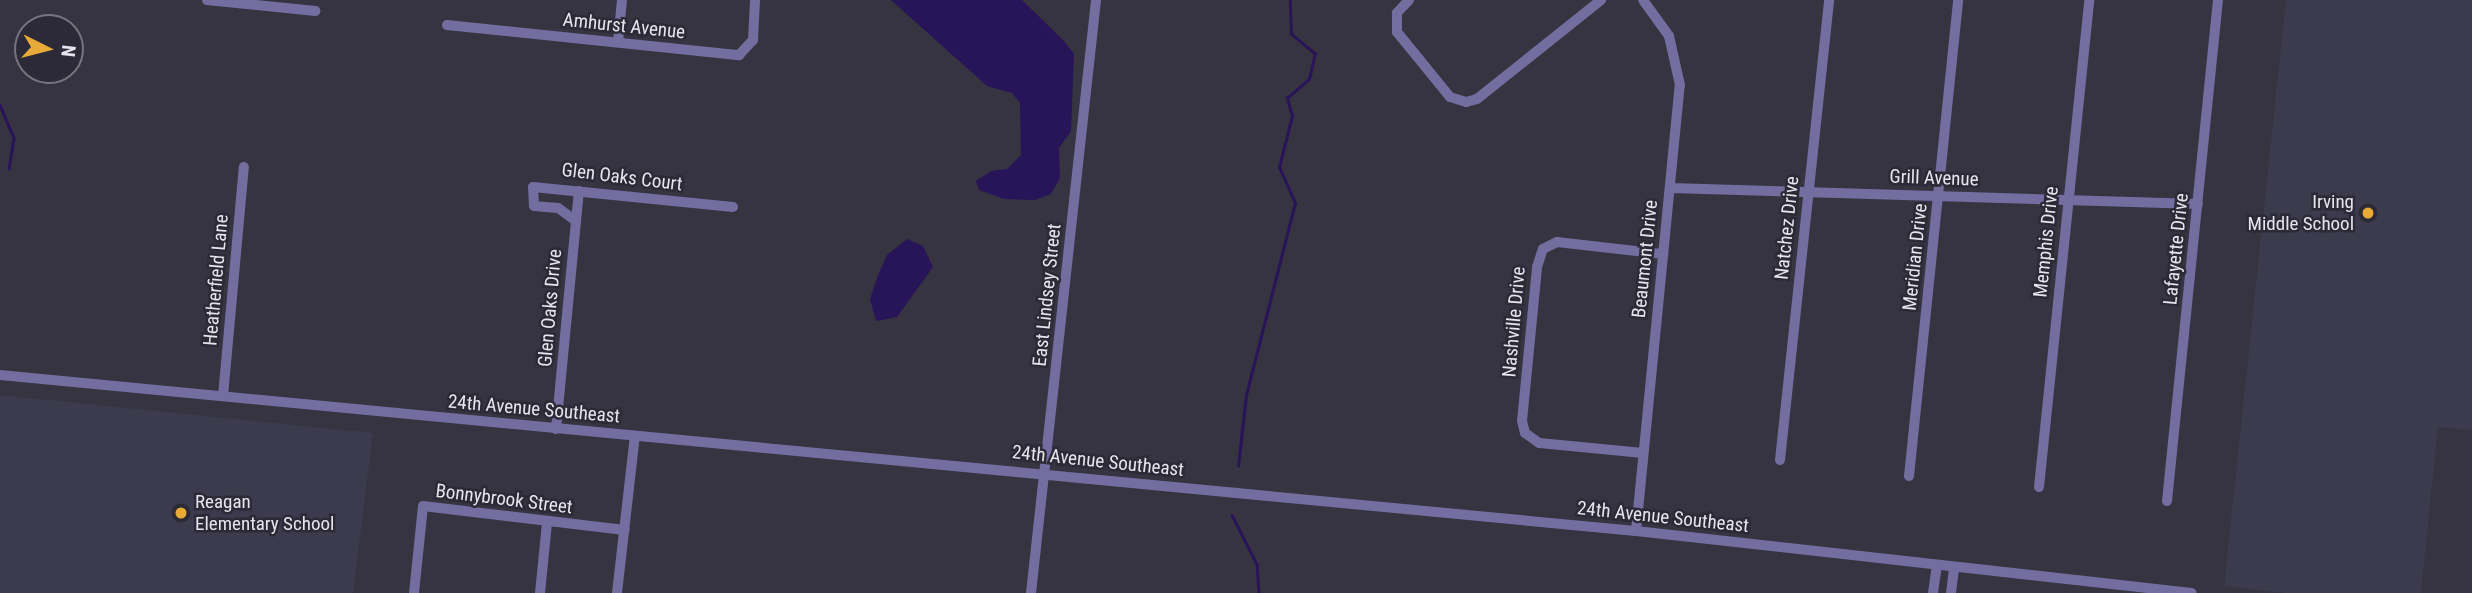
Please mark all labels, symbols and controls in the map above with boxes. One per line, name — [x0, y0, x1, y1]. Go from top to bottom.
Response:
street label: Amhurst Avenue — [562, 8, 686, 44]
north arrow — [14, 14, 84, 84]
text: N — [56, 44, 80, 58]
street label: Glen Oaks Court — [560, 158, 684, 196]
street label: Grill Avenue — [1889, 165, 1979, 191]
street label: Natchez Drive — [1770, 175, 1804, 281]
street label: Memphis Drive — [2029, 185, 2063, 299]
place label: Irving Middle School — [2248, 191, 2354, 235]
street label: Lafayette Drive — [2159, 192, 2193, 306]
street label: Beaumont Drive — [1627, 199, 1663, 319]
street label: Meridian Drive — [1898, 202, 1932, 312]
marker: Irving Middle School — [2360, 205, 2376, 221]
street label: Heatherfield Lane — [199, 213, 233, 347]
street label: East Lindsey Street — [1028, 222, 1066, 368]
street label: Glen Oaks Drive — [533, 248, 567, 368]
street label: Nashville Drive — [1498, 266, 1530, 378]
street label: 24th Avenue Southeast — [447, 390, 621, 428]
street label: 24th Avenue Southeast — [1011, 441, 1185, 481]
street label: Bonnybrook Street — [434, 479, 574, 519]
place label: Reagan Elementary School — [195, 491, 334, 535]
street label: 24th Avenue Southeast — [1576, 497, 1750, 537]
marker: Reagan Elementary School — [173, 505, 189, 521]

